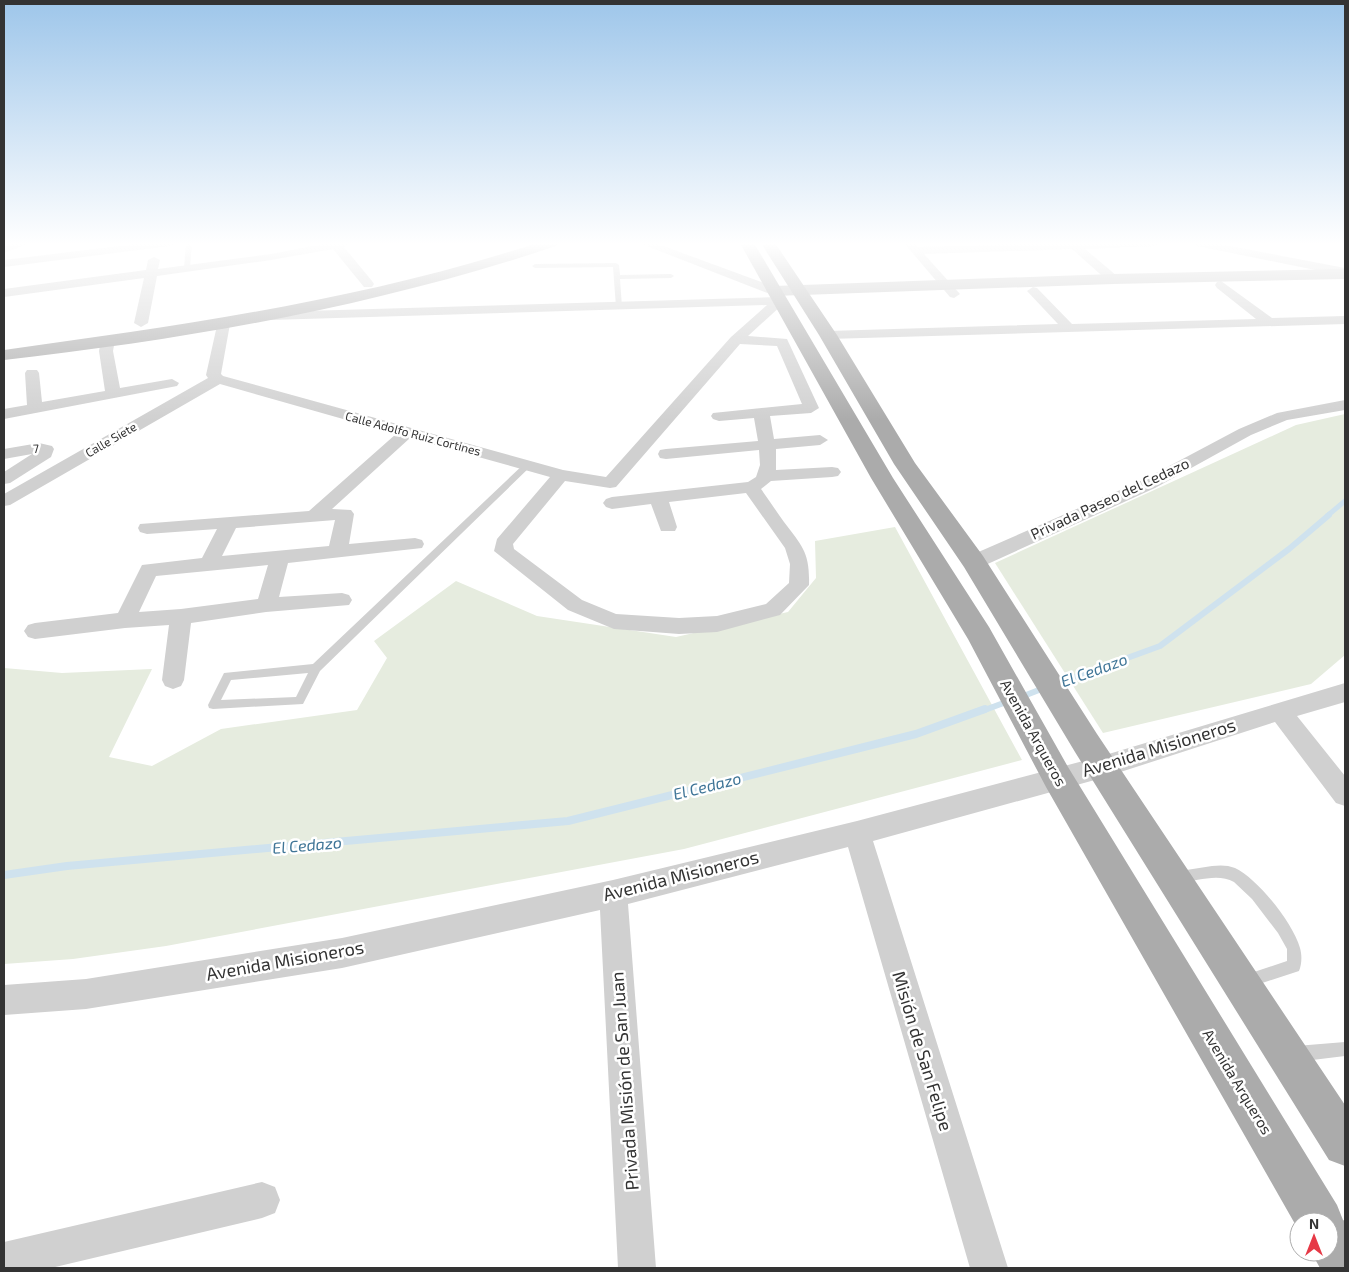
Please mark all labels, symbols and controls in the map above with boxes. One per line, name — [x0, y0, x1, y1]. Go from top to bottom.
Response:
street label: Calle Adolfo Ruiz Cortines — [344, 408, 482, 458]
street label: Calle Siete — [82, 419, 139, 459]
street label: 7 — [33, 441, 39, 455]
street label: Privada Paseo del Cedazo — [1027, 453, 1192, 543]
water label: El Cedazo — [1058, 649, 1130, 690]
street label: Avenida Arqueros — [997, 676, 1071, 789]
street label: Avenida Misioneros — [1079, 713, 1238, 781]
water label: El Cedazo — [671, 768, 743, 803]
water label: El Cedazo — [271, 832, 343, 857]
street label: Avenida Misioneros — [601, 845, 761, 905]
street label: Avenida Misioneros — [204, 935, 365, 985]
street label: Misión de San Felipe — [888, 968, 958, 1133]
street label: Privada Misión de San Juan — [605, 971, 643, 1191]
street label: Avenida Arqueros — [1199, 1026, 1276, 1137]
north arrow — [1289, 1212, 1339, 1262]
text: N — [1309, 1215, 1319, 1232]

